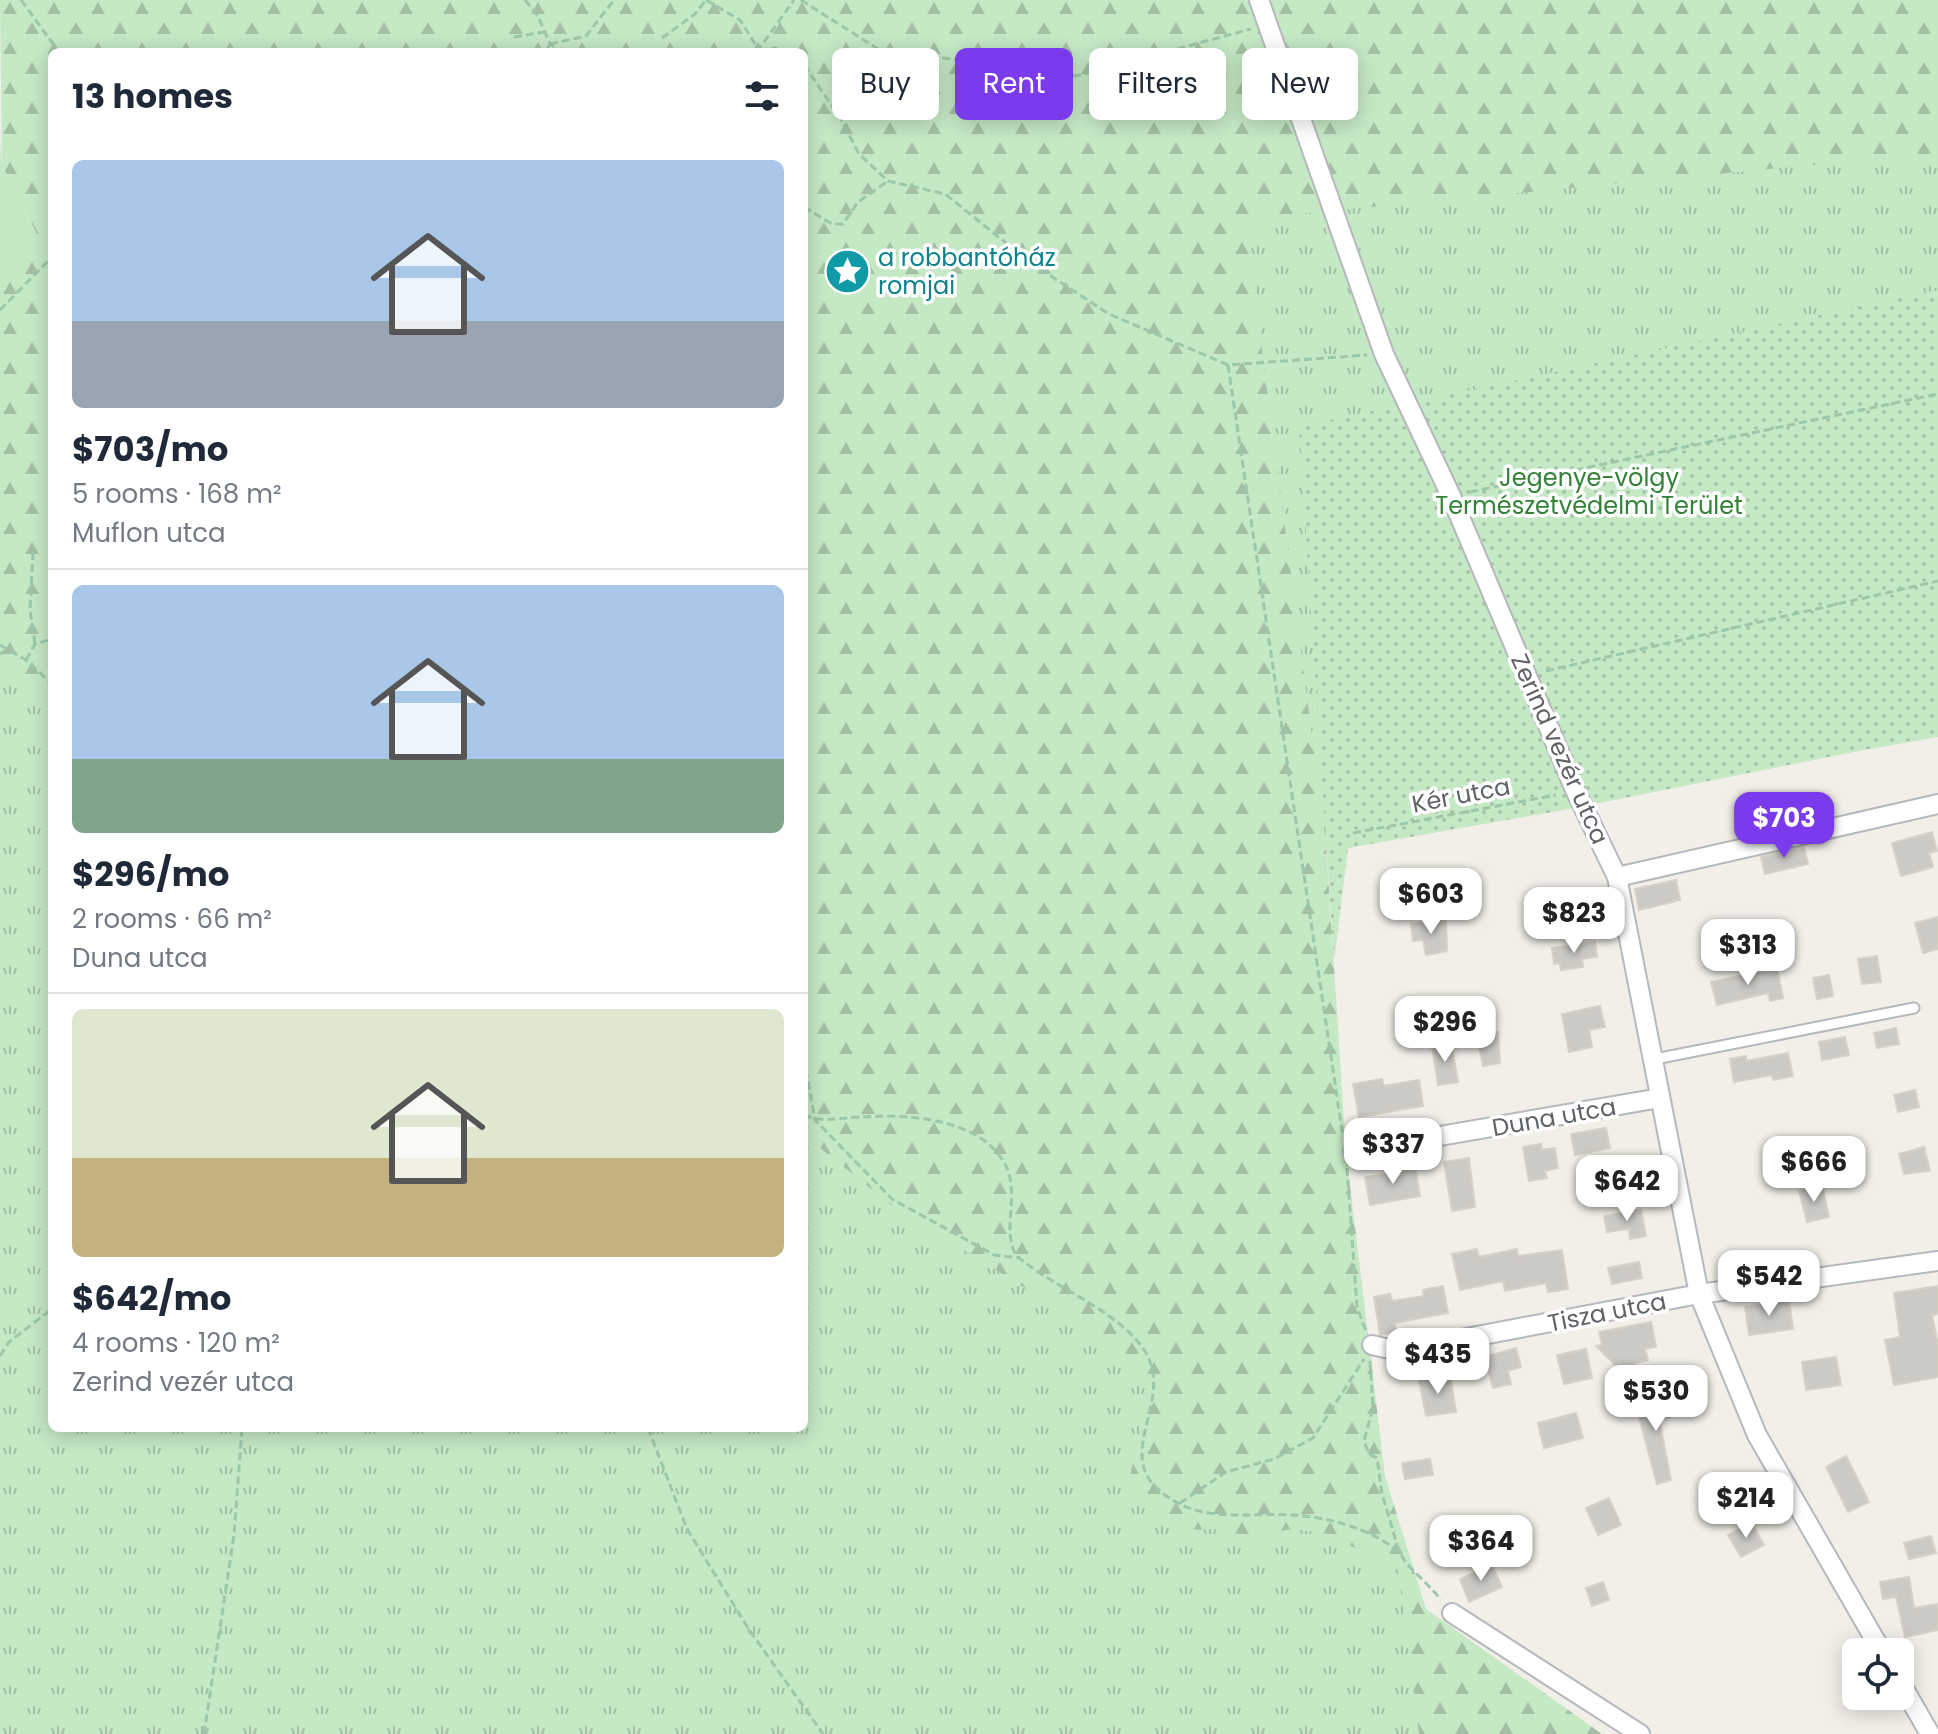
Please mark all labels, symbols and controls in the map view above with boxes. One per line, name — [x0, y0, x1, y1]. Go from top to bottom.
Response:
chip: Buy — [832, 48, 939, 120]
chip: Rent — [955, 48, 1073, 120]
chip: Filters — [1089, 48, 1226, 120]
chip: New — [1242, 48, 1358, 120]
text: 13 homes — [72, 72, 233, 120]
icon: filters — [740, 74, 784, 118]
icon: home — [356, 212, 500, 356]
place label: a robbantóház romjai — [878, 241, 1056, 302]
place icon: a robbantóház romjai — [823, 247, 871, 295]
text: $703/mo — [72, 425, 228, 473]
park label: Jegenye-völgy Természetvédelmi Terület — [1435, 461, 1743, 522]
text: 5 rooms · 168 m² — [72, 476, 282, 512]
text: Muflon utca — [72, 515, 226, 551]
icon: home — [356, 637, 500, 781]
street label: Zerind vezér utca — [1503, 649, 1617, 849]
street label: Kér utca — [1409, 769, 1513, 821]
pin: $703 — [1737, 792, 1831, 860]
text: $703 — [1752, 800, 1816, 836]
text: $296/mo — [72, 850, 229, 898]
pin: $603 — [1384, 868, 1478, 936]
text: $603 — [1398, 876, 1464, 912]
pin: $823 — [1527, 887, 1621, 955]
text: $823 — [1542, 895, 1606, 931]
text: 2 rooms · 66 m² — [72, 901, 272, 937]
pin: $313 — [1701, 919, 1795, 987]
text: $313 — [1719, 927, 1777, 963]
text: Duna utca — [72, 940, 208, 976]
pin: $296 — [1398, 996, 1492, 1064]
text: $296 — [1413, 1004, 1477, 1040]
icon: home — [356, 1061, 500, 1205]
street label: Duna utca — [1489, 1090, 1619, 1144]
pin: $337 — [1346, 1118, 1440, 1186]
text: $337 — [1362, 1126, 1424, 1162]
pin: $666 — [1767, 1136, 1861, 1204]
text: $666 — [1781, 1144, 1847, 1180]
pin: $642 — [1580, 1155, 1674, 1223]
text: $642 — [1594, 1163, 1660, 1199]
pin: $542 — [1722, 1250, 1816, 1318]
text: $542 — [1736, 1258, 1802, 1294]
text: $642/mo — [72, 1274, 232, 1322]
street label: Tisza utca — [1545, 1284, 1669, 1340]
text: 4 rooms · 120 m² — [72, 1325, 280, 1361]
pin: $435 — [1391, 1328, 1485, 1396]
text: $435 — [1404, 1336, 1472, 1372]
text: Zerind vezér utca — [72, 1364, 294, 1400]
pin: $530 — [1609, 1365, 1703, 1433]
text: $530 — [1623, 1373, 1689, 1409]
pin: $214 — [1699, 1472, 1793, 1540]
text: $214 — [1716, 1480, 1776, 1516]
pin: $364 — [1434, 1515, 1528, 1583]
text: $364 — [1447, 1523, 1515, 1559]
map controls — [1842, 1638, 1914, 1710]
button: locate — [1842, 1638, 1914, 1710]

